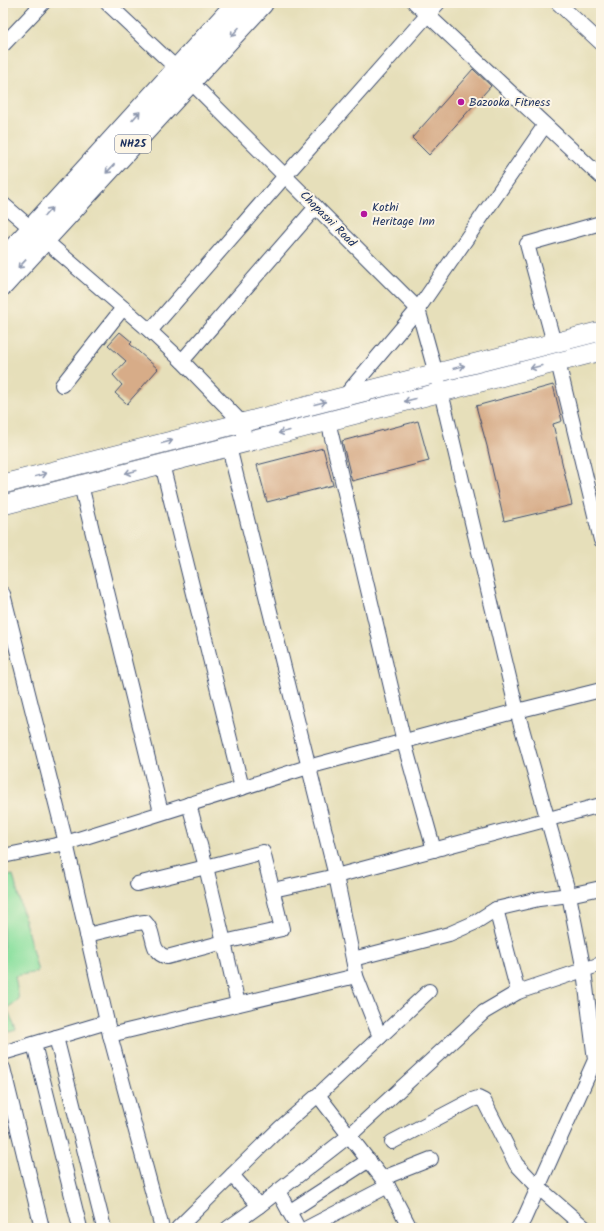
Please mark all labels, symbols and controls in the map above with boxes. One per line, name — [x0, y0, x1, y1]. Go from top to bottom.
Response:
one-way arrow — [231, 27, 240, 37]
place label: Bazooka Fitness — [469, 93, 550, 112]
marker: Bazooka Fitness — [456, 97, 466, 107]
one-way arrow — [131, 110, 140, 121]
road number: NH25 — [115, 135, 151, 153]
one-way arrow — [105, 164, 114, 174]
street label: Chopasni Road — [295, 186, 361, 252]
place label: Kothi Heritage Inn — [372, 198, 435, 231]
one-way arrow — [44, 207, 53, 217]
marker: Kothi Heritage Inn — [359, 209, 369, 219]
one-way arrow — [17, 259, 26, 269]
one-way arrow — [452, 363, 465, 371]
one-way arrow — [530, 364, 543, 372]
one-way arrow — [404, 397, 417, 404]
one-way arrow — [313, 399, 326, 407]
one-way arrow — [278, 429, 291, 437]
one-way arrow — [160, 438, 173, 445]
one-way arrow — [125, 469, 138, 476]
one-way arrow — [34, 470, 47, 478]

